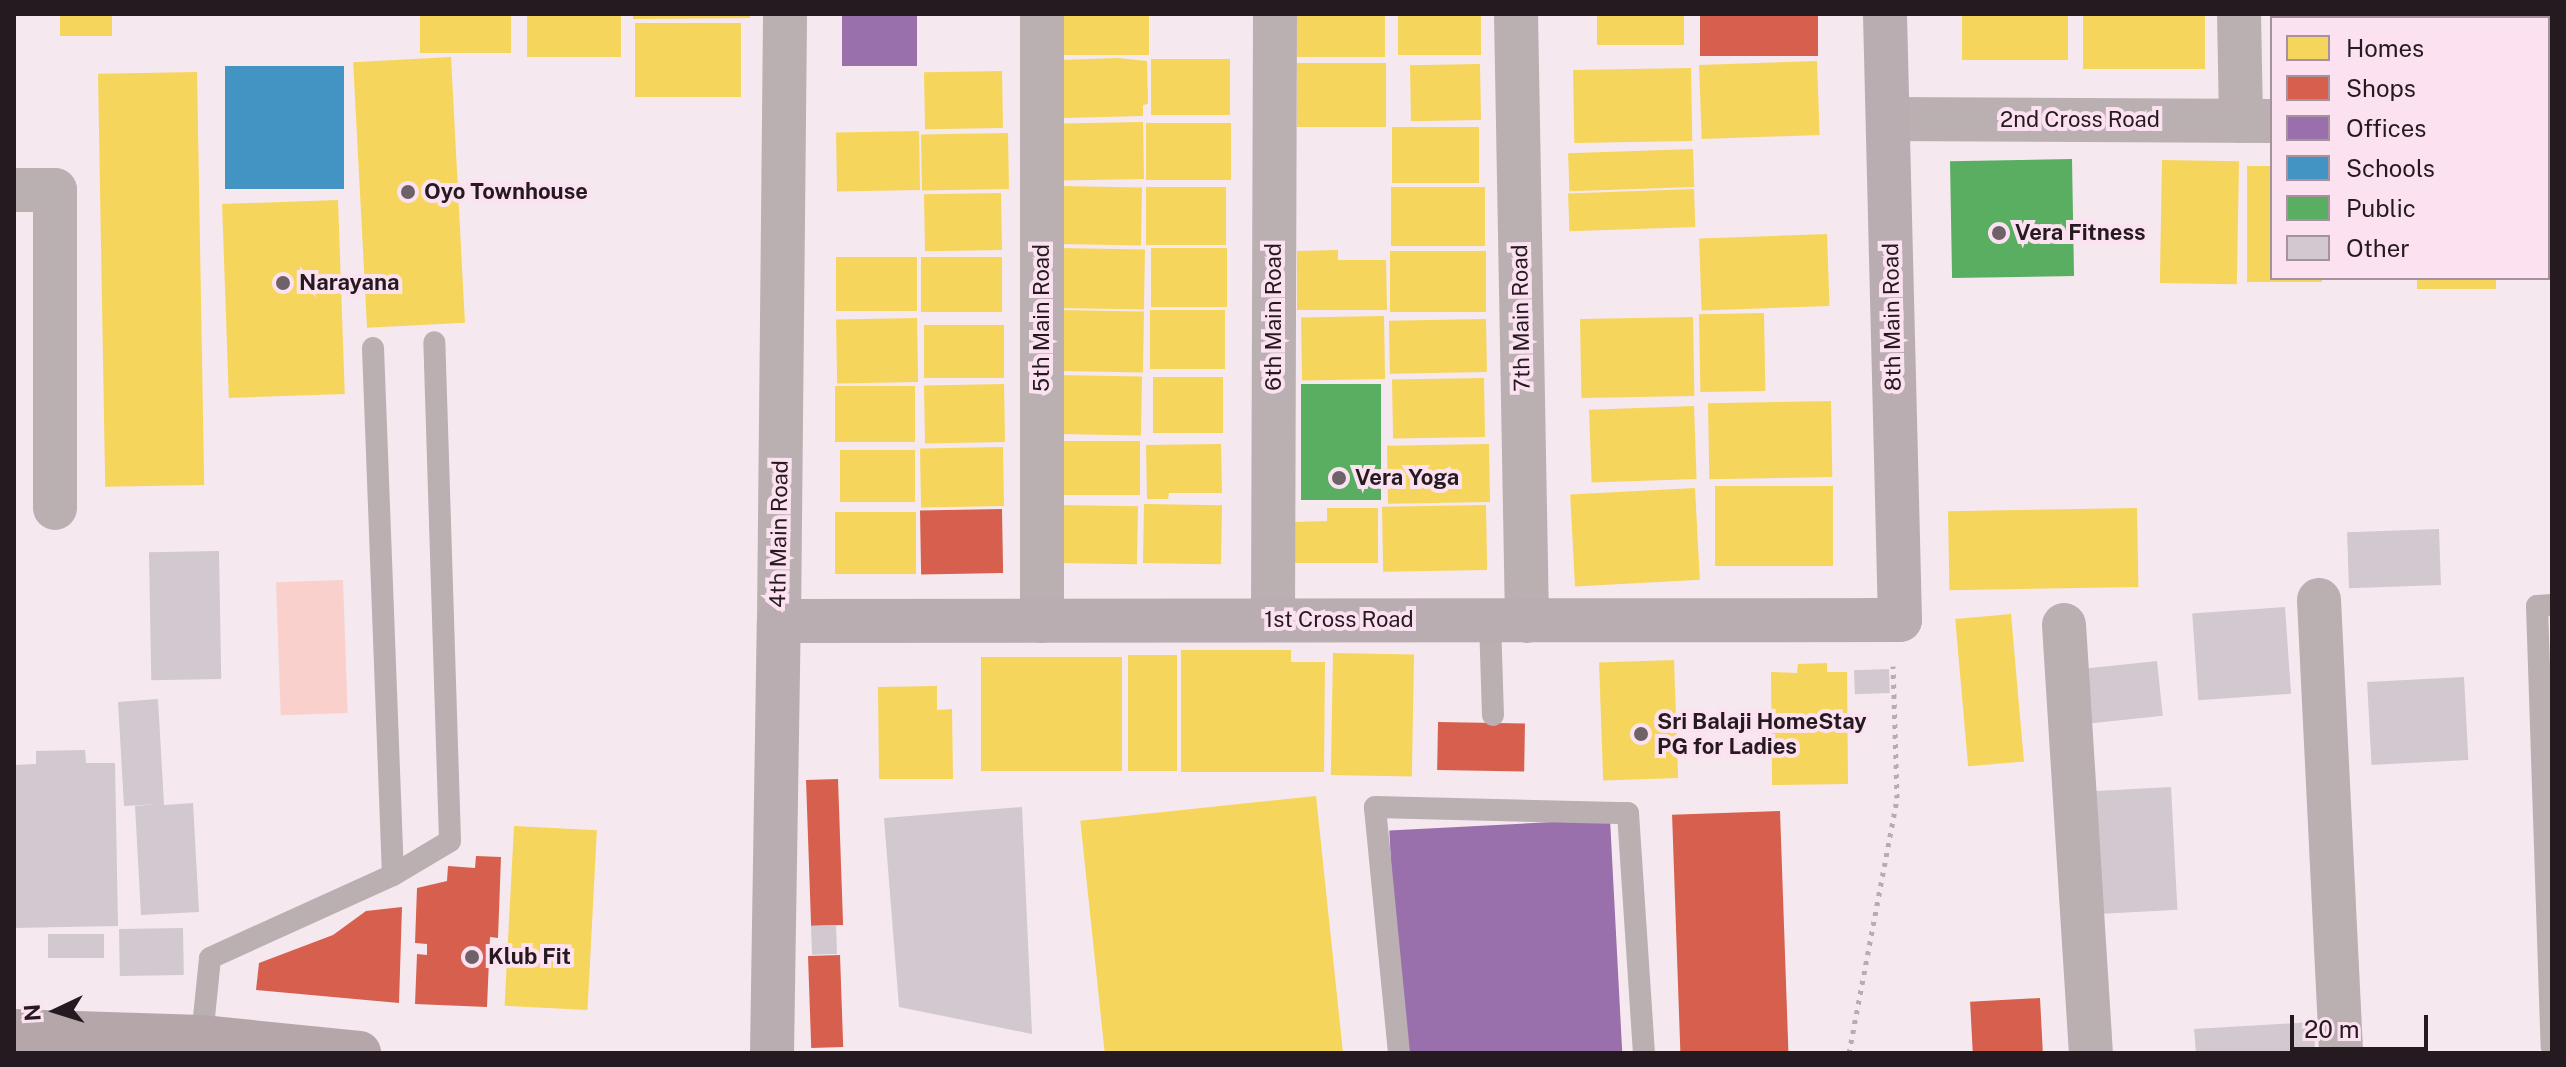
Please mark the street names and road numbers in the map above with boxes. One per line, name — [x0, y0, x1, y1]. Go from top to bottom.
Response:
street label: 2nd Cross Road — [2000, 107, 2160, 133]
street label: 6th Main Road — [1261, 243, 1287, 391]
street label: 8th Main Road — [1878, 243, 1906, 391]
street label: 5th Main Road — [1029, 244, 1055, 392]
street label: 7th Main Road — [1507, 244, 1535, 392]
street label: 4th Main Road — [765, 460, 793, 608]
street label: 1st Cross Road — [1264, 607, 1414, 633]

